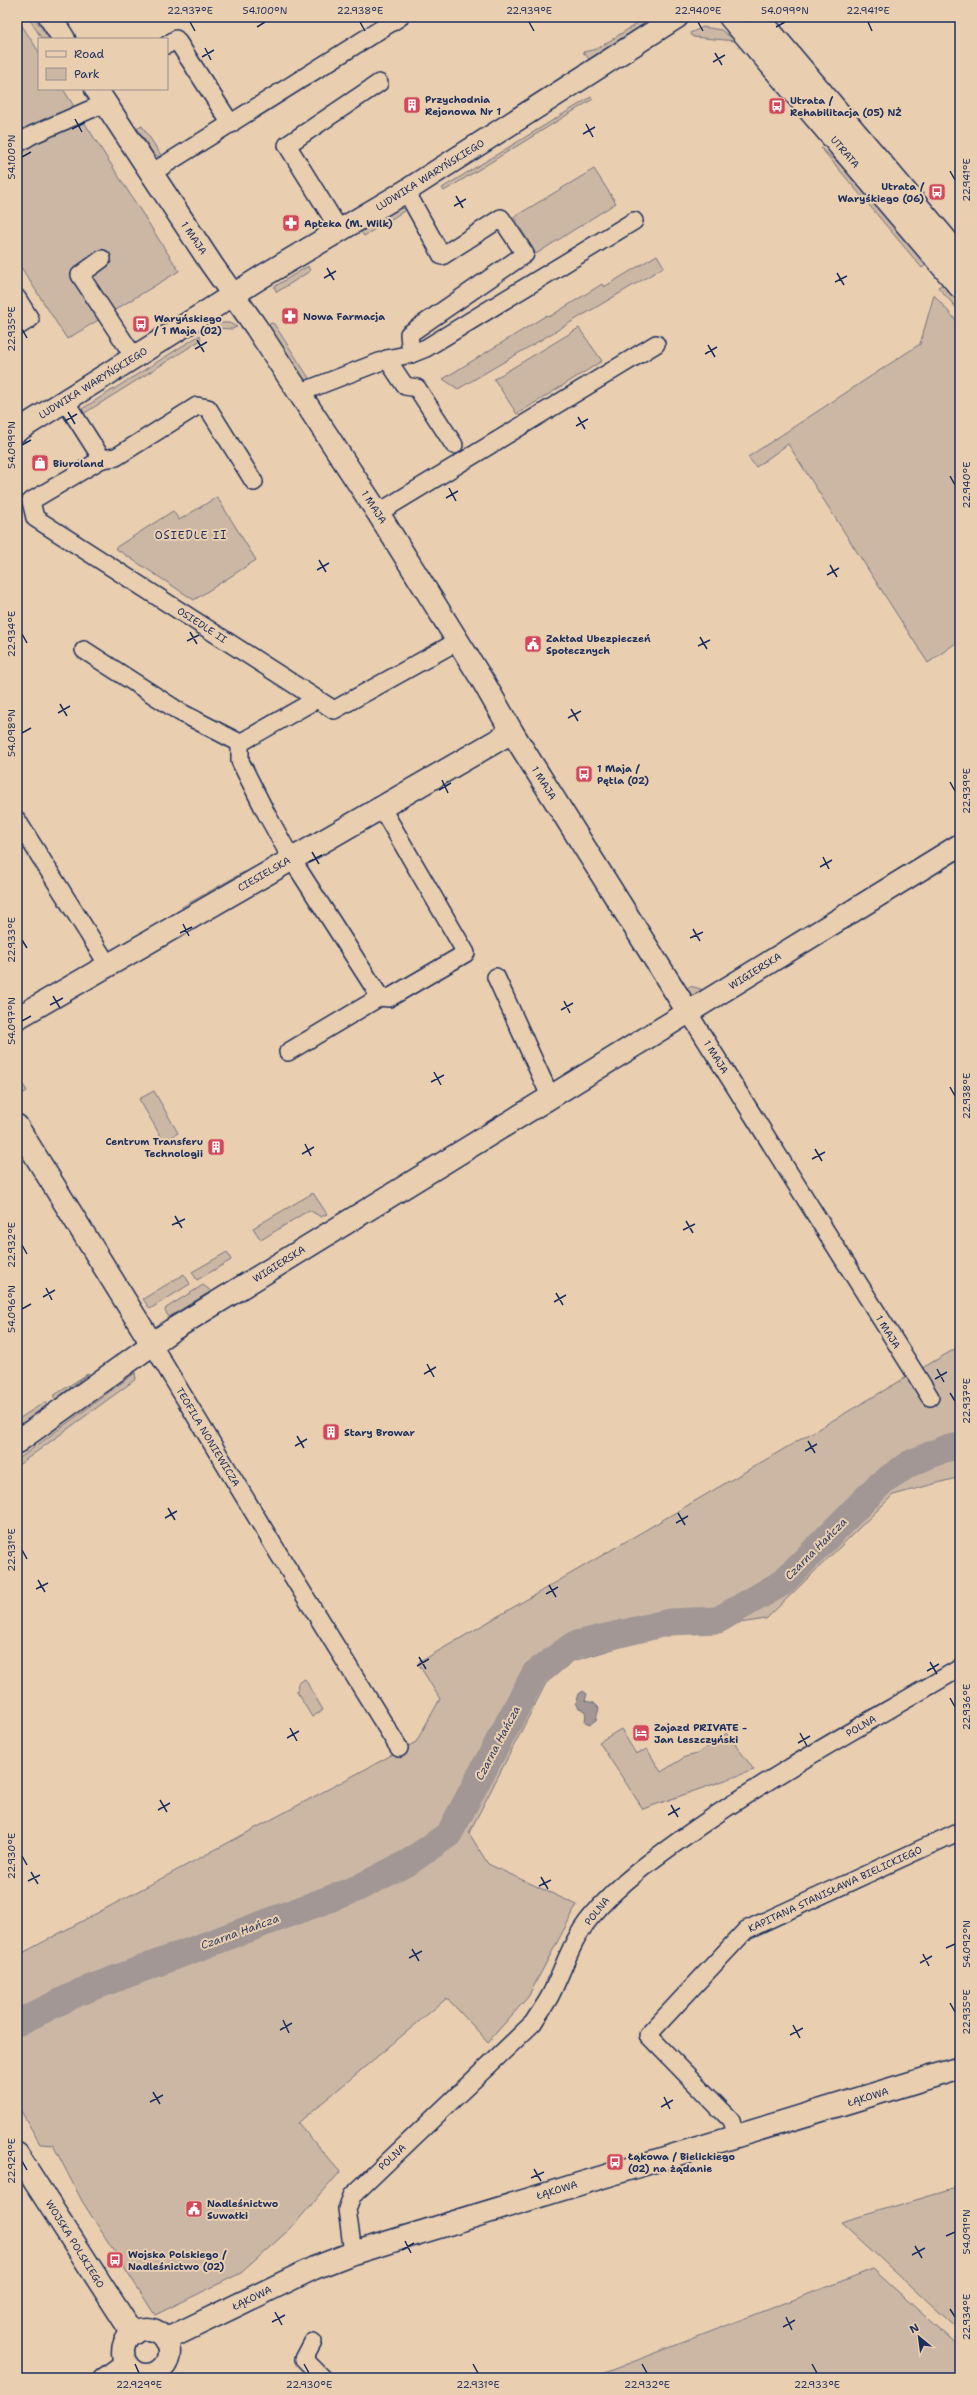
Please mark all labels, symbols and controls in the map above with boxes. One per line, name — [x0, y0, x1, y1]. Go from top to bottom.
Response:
text: 22.937°E — [167, 4, 213, 17]
text: 54.100°N — [243, 4, 287, 17]
text: 22.938°E — [337, 4, 383, 17]
text: 22.939°E — [506, 4, 552, 17]
text: 22.940°E — [675, 4, 721, 17]
text: 54.099°N — [761, 4, 809, 17]
text: 22.941°E — [846, 4, 890, 17]
legend — [38, 38, 168, 90]
text: Road — [74, 46, 105, 62]
text: Park — [74, 66, 100, 82]
place label: Przychodnia Rejonowa Nr 1 — [425, 93, 501, 118]
place label: Utrata / Rehabilitacja (05) NŻ — [790, 94, 902, 119]
building icon: Przychodnia Rejonowa Nr 1 — [402, 95, 422, 115]
bus stop icon: Utrata / Rehabilitacja (05) NŻ — [767, 96, 787, 116]
street label: UTRATA — [828, 133, 862, 171]
text: 54.100°N — [5, 135, 18, 179]
street label: LUDWIKA WARYŃSKIEGO — [373, 136, 487, 214]
text: 22.941°E — [960, 158, 973, 202]
place label: Utrata / Waryśkiego (06) — [838, 180, 925, 205]
bus stop icon: Utrata / Waryśkiego (06) — [927, 182, 947, 202]
pharmacy icon: Apteka (M. Wilk) — [281, 213, 301, 233]
place label: Apteka (M. Wilk) — [304, 217, 393, 230]
street label: 1 MAJA — [178, 219, 210, 257]
text: 22.935°E — [5, 306, 18, 352]
pharmacy icon: Nowa Farmacja — [280, 306, 300, 326]
place label: Nowa Farmacja — [303, 310, 385, 323]
place label: Waryńskiego / 1 Maja (02) — [154, 312, 222, 337]
bus stop icon: Waryńskiego / 1 Maja (02) — [131, 314, 151, 334]
street label: LUDWIKA WARYŃSKIEGO — [36, 344, 150, 422]
text: 54.099°N — [5, 421, 18, 469]
shop icon: Biuroland — [30, 453, 50, 473]
place label: Biuroland — [53, 457, 104, 470]
text: 22.940°E — [960, 462, 973, 508]
street label: 1 MAJA — [358, 488, 390, 526]
district label: OSIEDLE II — [155, 528, 227, 543]
street label: OSIEDLE II — [175, 604, 230, 646]
text: 22.934°E — [5, 611, 18, 657]
place label: Zakład Ubezpieczeń Społecznych — [546, 632, 651, 657]
public building icon: Zakład Ubezpieczeń Społecznych — [523, 634, 543, 654]
text: 54.098°N — [5, 709, 18, 757]
place label: 1 Maja / Pętla (02) — [597, 762, 649, 787]
street label: 1 MAJA — [529, 764, 559, 802]
bus stop icon: 1 Maja / Pętla (02) — [574, 764, 594, 784]
text: 22.939°E — [960, 768, 973, 814]
street label: CIESIELSKA — [235, 854, 293, 894]
text: 22.933°E — [5, 917, 18, 963]
street label: WIGIERSKA — [726, 950, 784, 992]
text: 54.097°N — [5, 997, 18, 1045]
street label: 1 MAJA — [701, 1038, 731, 1076]
text: 22.938°E — [960, 1073, 973, 1119]
place label: Centrum Transferu Technologii — [105, 1135, 203, 1160]
building icon: Centrum Transferu Technologii — [206, 1137, 226, 1157]
text: 22.932°E — [5, 1222, 18, 1268]
street label: WIGIERSKA — [250, 1243, 308, 1285]
text: 54.096°N — [5, 1285, 18, 1333]
street label: 1 MAJA — [873, 1313, 903, 1351]
text: 22.937°E — [960, 1378, 973, 1424]
street label: TEOFILA NONIEWICZA — [173, 1385, 243, 1489]
building icon: Stary Browar — [321, 1422, 341, 1442]
place label: Stary Browar — [344, 1426, 416, 1439]
water label: Czarna Hańcza — [782, 1515, 850, 1583]
text: 22.931°E — [5, 1528, 18, 1572]
text: 22.936°E — [960, 1684, 973, 1730]
water label: Czarna Hańcza — [472, 1703, 524, 1783]
street label: POLNA — [843, 1712, 879, 1740]
place label: Zajazd PRIVATE - Jan Leszczyński — [654, 1721, 747, 1746]
hotel icon: Zajazd PRIVATE - Jan Leszczyński — [631, 1723, 651, 1743]
text: 22.930°E — [5, 1833, 18, 1879]
street label: KAPITANA STANISŁAWA BIELICKIEGO — [746, 1843, 924, 1935]
street label: POLNA — [582, 1894, 612, 1928]
water label: Czarna Hańcza — [199, 1911, 281, 1953]
text: 54.092°N — [960, 1920, 973, 1968]
text: 22.935°E — [960, 1989, 973, 2035]
street label: ŁĄKOWA — [845, 2085, 890, 2110]
text: 22.929°E — [5, 2138, 18, 2184]
street label: POLNA — [375, 2141, 409, 2173]
place label: Łąkowa / Bielickiego (02) na żądanie — [627, 2150, 736, 2175]
bus stop icon: Łąkowa / Bielickiego (02) na żądanie — [605, 2152, 625, 2172]
street label: ŁĄKOWA — [534, 2178, 579, 2203]
place label: Nadleśnictwo Suwałki — [207, 2197, 279, 2222]
street label: WOJSKA POLSKIEGO — [43, 2198, 107, 2290]
public building icon: Nadleśnictwo Suwałki — [184, 2199, 204, 2219]
text: 54.091°N — [960, 2209, 973, 2255]
place label: Wojska Polskiego / Nadleśnictwo (02) — [128, 2248, 227, 2273]
bus stop icon: Wojska Polskiego / Nadleśnictwo (02) — [105, 2250, 125, 2270]
street label: ŁĄKOWA — [229, 2283, 274, 2314]
text: 22.934°E — [960, 2294, 973, 2340]
north arrow — [899, 2317, 939, 2357]
text: N — [907, 2320, 922, 2337]
text: 22.929°E — [116, 2378, 162, 2391]
text: 22.930°E — [286, 2378, 332, 2391]
text: 22.931°E — [456, 2378, 500, 2391]
text: 22.932°E — [624, 2378, 670, 2391]
text: 22.933°E — [794, 2378, 840, 2391]

